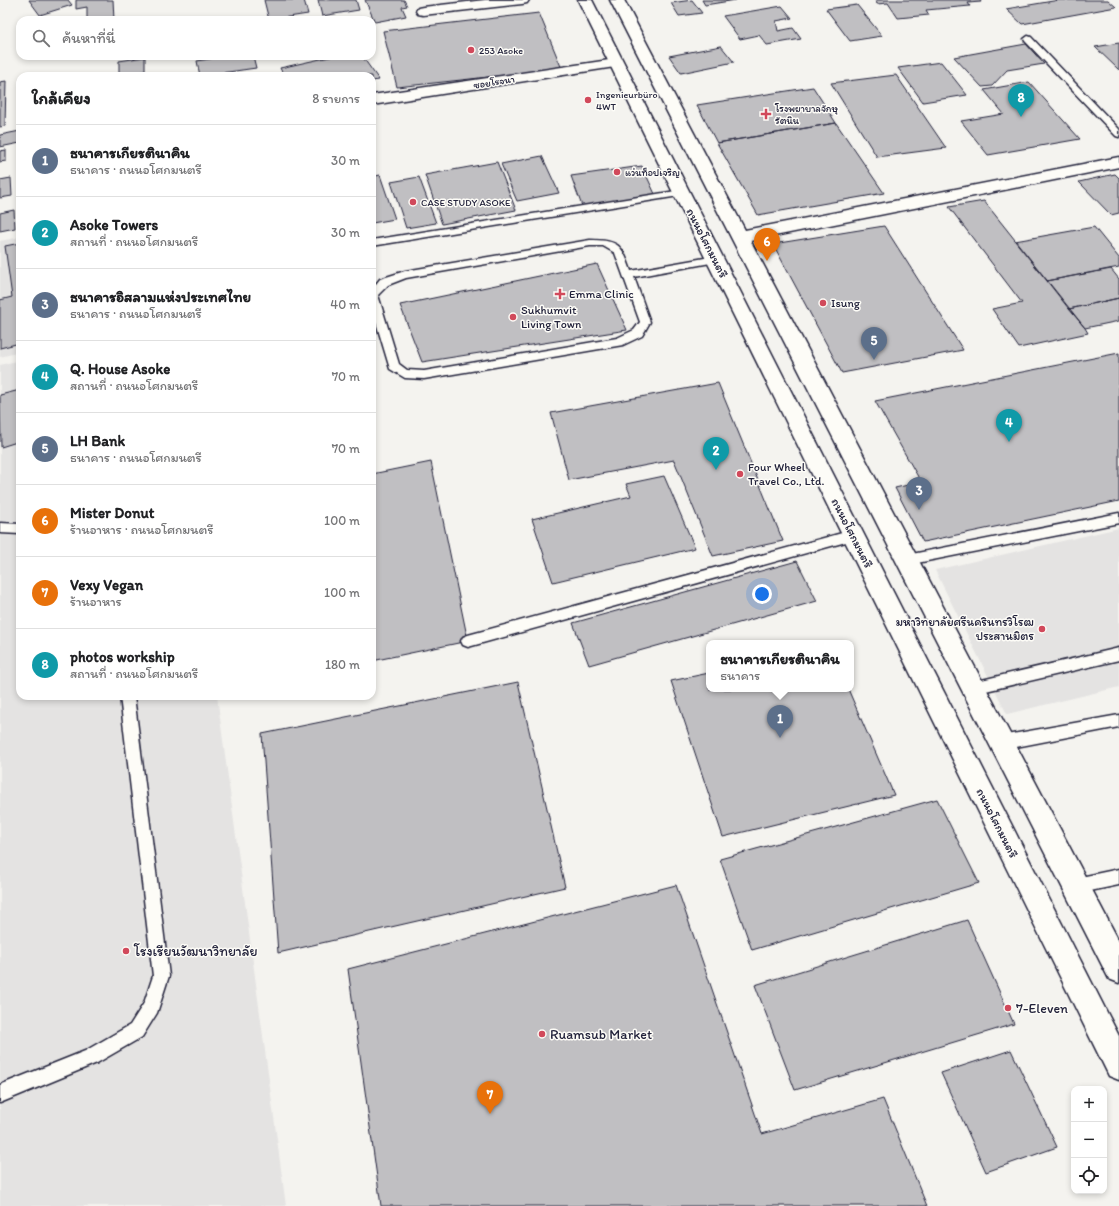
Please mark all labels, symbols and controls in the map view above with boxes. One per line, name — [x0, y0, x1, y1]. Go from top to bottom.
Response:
search box — [16, 16, 376, 60]
icon: search — [30, 27, 52, 49]
text: ค้นหาที่นี่ — [62, 29, 115, 47]
place label: 253 Asoke — [479, 44, 523, 57]
marker: 253 Asoke — [466, 45, 476, 55]
street label: ซอยโรจนา — [473, 72, 515, 92]
pin: 8 — [1008, 84, 1034, 117]
text: ใกล้เคียง — [32, 88, 91, 108]
place label: Ingenieurbüro 4WT — [596, 88, 658, 113]
text: 8 รายการ — [312, 91, 360, 106]
marker: Ingenieurbüro 4WT — [583, 95, 593, 105]
place label: โรงพยาบาลจักษุ รัตนิน — [774, 102, 838, 127]
marker: โรงพยาบาลจักษุ รัตนิน — [760, 108, 772, 120]
text: ธนาคารเกียรตินาคิน — [70, 144, 190, 162]
text: 1 — [42, 153, 48, 168]
text: 30 m — [331, 153, 360, 168]
text: ธนาคาร · ถนนอโศกมนตรี — [70, 162, 202, 177]
place label: แว่นท็อปเจริญ — [625, 166, 680, 179]
marker: แว่นท็อปเจริญ — [612, 167, 622, 177]
place label: CASE STUDY ASOKE — [421, 196, 511, 209]
marker: CASE STUDY ASOKE — [408, 197, 418, 207]
street label: ถนนอโศกมนตรี — [683, 206, 731, 281]
text: Asoke Towers — [70, 216, 158, 234]
text: 2 — [42, 225, 48, 240]
text: 30 m — [331, 225, 360, 240]
pin: 6 — [754, 228, 780, 261]
text: สถานที่ · ถนนอโศกมนตรี — [70, 234, 198, 249]
place label: Emma Clinic — [569, 287, 634, 301]
text: ธนาคารอิสลามแห่งประเทศไทย — [70, 288, 251, 306]
marker: Emma Clinic — [554, 288, 566, 300]
place label: Isung — [831, 296, 861, 310]
text: 3 — [41, 297, 49, 312]
text: 40 m — [330, 297, 360, 312]
marker: Isung — [818, 298, 828, 308]
place label: Sukhumvit Living Town — [521, 303, 582, 331]
text: ธนาคาร · ถนนอโศกมนตรี — [70, 306, 202, 321]
marker: Sukhumvit Living Town — [508, 312, 518, 322]
pin: 5 — [861, 327, 887, 360]
text: Q. House Asoke — [70, 360, 170, 378]
text: 4 — [41, 369, 49, 384]
text: 70 m — [332, 369, 360, 384]
text: สถานที่ · ถนนอโศกมนตรี — [70, 378, 198, 393]
pin: 4 — [996, 409, 1022, 442]
text: LH Bank — [70, 432, 125, 450]
pin: 2 — [703, 437, 729, 470]
text: 5 — [42, 441, 48, 456]
text: 70 m — [332, 441, 360, 456]
text: ธนาคาร · ถนนอโศกมนตรี — [70, 450, 202, 465]
place label: Four Wheel Travel Co., Ltd. — [748, 460, 825, 488]
marker: Four Wheel Travel Co., Ltd. — [735, 469, 745, 479]
pin: 3 — [906, 477, 932, 510]
street label: ถนนอโศกมนตรี — [828, 496, 876, 571]
text: Mister Donut — [70, 504, 154, 522]
text: 6 — [42, 513, 48, 528]
text: 100 m — [324, 513, 360, 528]
text: ร้านอาหาร · ถนนอโศกมนตรี — [70, 522, 213, 537]
text: Vexy Vegan — [70, 576, 143, 594]
your location — [752, 584, 772, 604]
text: 7 — [42, 585, 48, 600]
text: 100 m — [324, 585, 360, 600]
text: ร้านอาหาร — [70, 594, 122, 609]
place label: มหาวิทยาลัยศรีนครินทรวิโรฒ ประสานมิตร — [896, 615, 1034, 643]
marker: มหาวิทยาลัยศรีนครินทรวิโรฒ ประสานมิตร — [1037, 624, 1047, 634]
popup — [706, 640, 854, 692]
text: photos workship — [70, 648, 175, 666]
text: ธนาคารเกียรตินาคิน — [720, 650, 840, 668]
text: 8 — [41, 657, 49, 672]
text: 180 m — [325, 657, 360, 672]
text: สถานที่ · ถนนอโศกมนตรี — [70, 666, 198, 681]
text: ธนาคาร — [720, 668, 760, 683]
pin: 1 — [767, 705, 793, 738]
street label: ถนนอโศกมนตรี — [973, 786, 1021, 861]
place label: โรงเรียนวัฒนาวิทยาลัย — [133, 943, 257, 960]
marker: โรงเรียนวัฒนาวิทยาลัย — [121, 946, 131, 956]
place label: 7-Eleven — [1016, 1000, 1068, 1017]
marker: 7-Eleven — [1003, 1003, 1013, 1013]
place label: Ruamsub Market — [550, 1026, 652, 1043]
marker: Ruamsub Market — [537, 1029, 547, 1039]
pin: 7 — [477, 1081, 503, 1114]
map controls — [1071, 1086, 1107, 1194]
button: + — [1071, 1086, 1107, 1122]
button: − — [1071, 1122, 1107, 1158]
button: locate — [1071, 1158, 1107, 1194]

